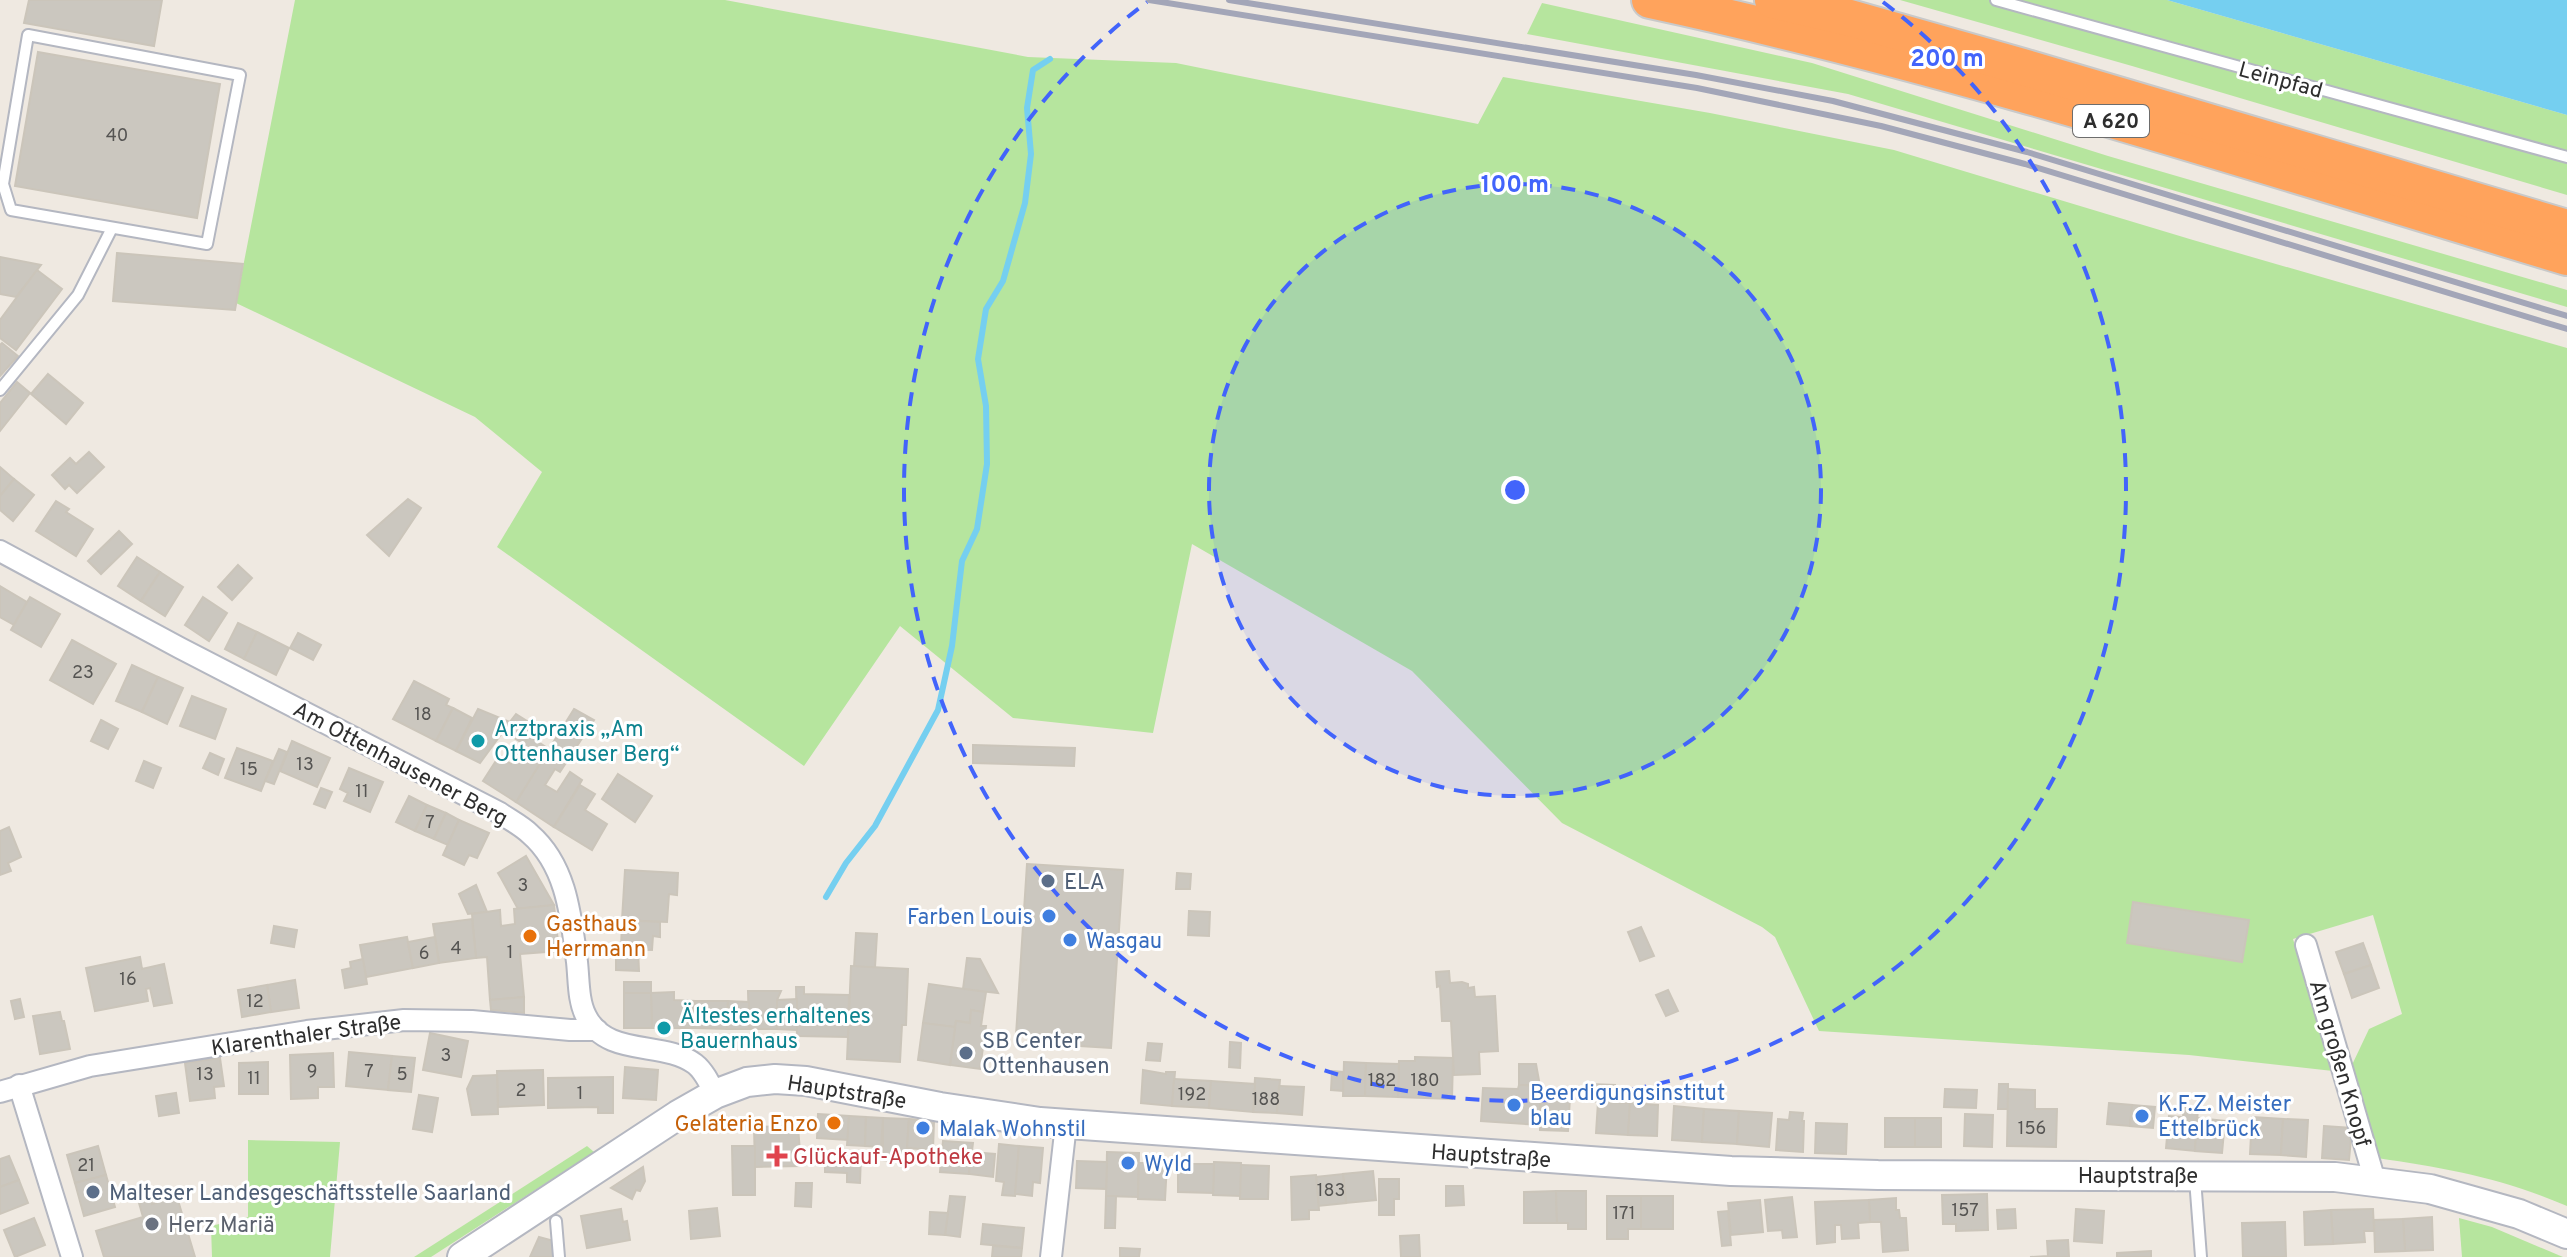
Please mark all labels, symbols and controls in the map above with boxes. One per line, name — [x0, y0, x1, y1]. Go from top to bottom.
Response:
text: 200 m — [1910, 45, 1984, 75]
street label: Leinpfad — [2235, 57, 2325, 106]
road number: A 620 — [2073, 105, 2149, 137]
house number: 40 — [106, 125, 128, 148]
text: 100 m — [1481, 171, 1549, 201]
centre of rings — [1501, 476, 1529, 504]
house number: 23 — [72, 662, 94, 685]
street label: Am Ottenhausener Berg — [288, 697, 512, 833]
house number: 18 — [414, 704, 432, 727]
place label: Arztpraxis „Am Ottenhauser Berg“ — [494, 717, 680, 769]
marker: Arztpraxis „Am Ottenhauser Berg“ — [469, 732, 487, 750]
house number: 13 — [296, 754, 314, 777]
house number: 15 — [240, 759, 258, 782]
house number: 11 — [355, 781, 369, 804]
house number: 7 — [425, 812, 435, 835]
place label: ELA — [1064, 870, 1105, 897]
marker: ELA — [1039, 872, 1057, 890]
house number: 3 — [518, 875, 528, 898]
place label: Farben Louis — [907, 905, 1033, 932]
marker: Farben Louis — [1040, 907, 1058, 925]
place label: Gasthaus Herrmann — [546, 912, 646, 964]
marker: Gasthaus Herrmann — [521, 927, 539, 945]
place label: Wasgau — [1086, 929, 1162, 956]
marker: Wasgau — [1061, 931, 1079, 949]
house number: 4 — [450, 938, 462, 961]
house number: 1 — [507, 942, 513, 965]
house number: 6 — [419, 943, 429, 966]
house number: 16 — [119, 969, 137, 992]
street label: Am großen Knopf — [2302, 977, 2375, 1150]
house number: 12 — [246, 991, 264, 1014]
place label: Ältestes erhaltenes Bauernhaus — [680, 1002, 871, 1056]
street label: Klarenthaler Straße — [209, 1010, 403, 1063]
marker: Ältestes erhaltenes Bauernhaus — [655, 1019, 673, 1037]
place label: SB Center Ottenhausen — [982, 1029, 1110, 1081]
marker: SB Center Ottenhausen — [957, 1044, 975, 1062]
house number: 3 — [441, 1045, 451, 1068]
house number: 9 — [307, 1061, 317, 1084]
house number: 7 — [364, 1061, 374, 1084]
house number: 13 — [196, 1064, 214, 1087]
house number: 5 — [396, 1064, 408, 1087]
house number: 11 — [247, 1068, 261, 1091]
house number: 182 — [1368, 1070, 1396, 1093]
house number: 180 — [1410, 1070, 1440, 1093]
street label: Hauptstraße — [785, 1071, 908, 1116]
house number: 2 — [515, 1080, 527, 1103]
place label: Beerdigungsinstitut blau — [1530, 1081, 1725, 1133]
house number: 1 — [577, 1083, 583, 1106]
house number: 192 — [1178, 1084, 1206, 1107]
house number: 188 — [1252, 1089, 1280, 1112]
place label: K.F.Z. Meister Ettelbrück — [2158, 1092, 2292, 1144]
marker: Beerdigungsinstitut blau — [1505, 1096, 1523, 1114]
marker: K.F.Z. Meister Ettelbrück — [2133, 1107, 2151, 1125]
place label: Gelateria Enzo — [674, 1112, 818, 1139]
marker: Gelateria Enzo — [825, 1114, 843, 1132]
place label: Malak Wohnstil — [939, 1117, 1086, 1144]
house number: 156 — [2018, 1118, 2046, 1141]
marker: Malak Wohnstil — [914, 1119, 932, 1137]
street label: Hauptstraße — [1430, 1140, 1552, 1175]
place label: Glückauf-Apotheke — [793, 1145, 983, 1172]
marker: Glückauf-Apotheke — [768, 1147, 786, 1165]
place label: Wyld — [1144, 1152, 1192, 1179]
marker: Wyld — [1119, 1154, 1137, 1172]
house number: 21 — [77, 1155, 95, 1178]
street label: Hauptstraße — [2078, 1164, 2198, 1191]
house number: 183 — [1317, 1180, 1345, 1203]
place label: Malteser Landesgeschäftsstelle Saarland — [109, 1181, 511, 1208]
marker: Malteser Landesgeschäftsstelle Saarland — [84, 1183, 102, 1201]
house number: 157 — [1951, 1200, 1979, 1223]
house number: 171 — [1612, 1203, 1636, 1226]
place label: Herz Mariä — [168, 1213, 275, 1240]
marker: Herz Mariä — [143, 1215, 161, 1233]

